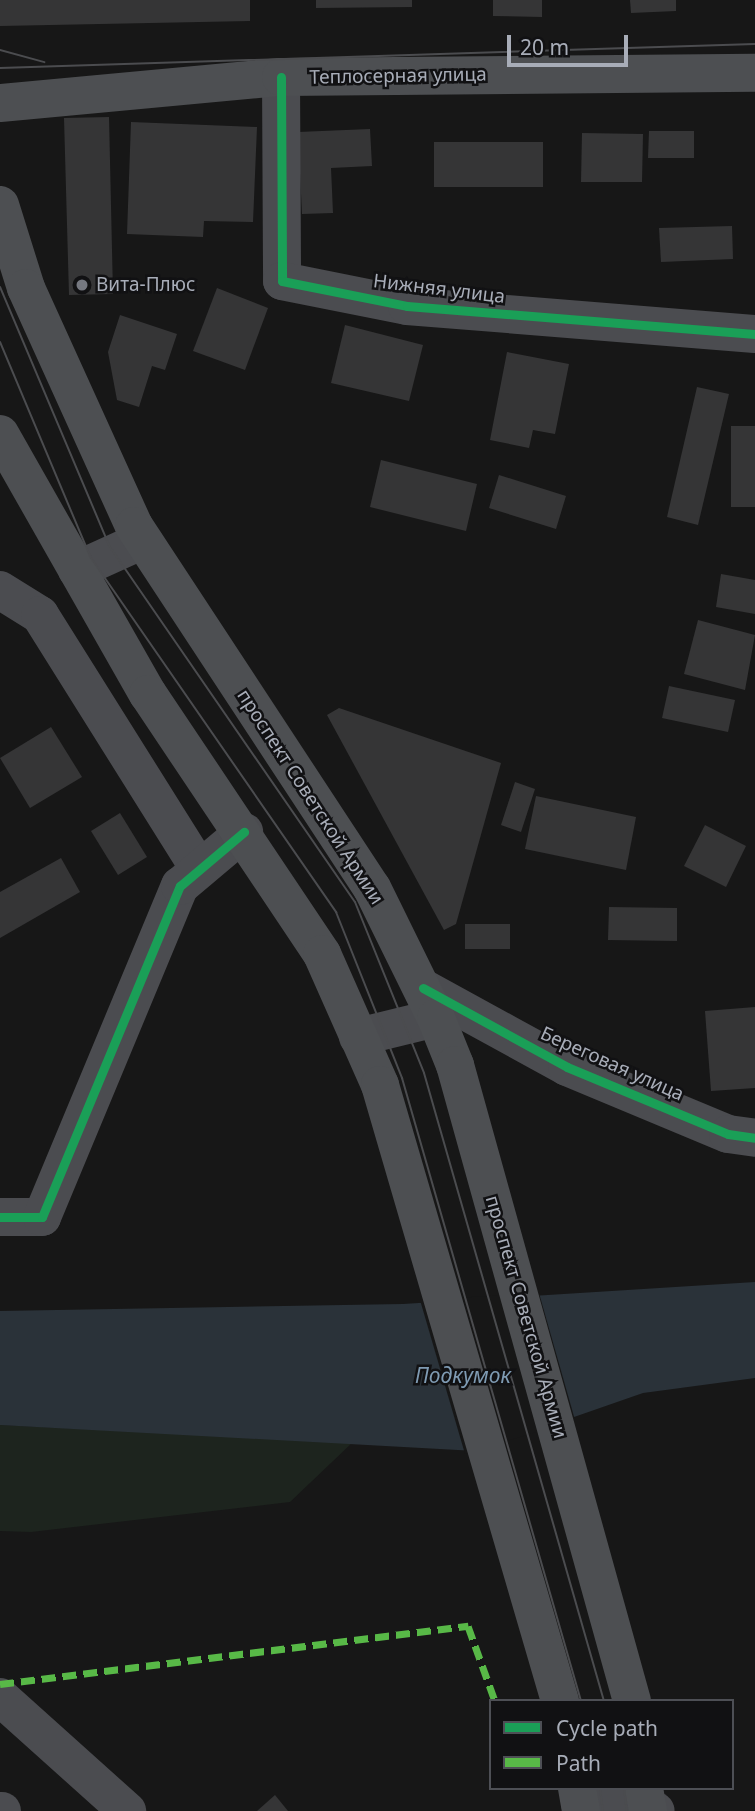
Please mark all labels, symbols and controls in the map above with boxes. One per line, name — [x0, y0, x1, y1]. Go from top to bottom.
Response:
scale bar — [510, 21, 631, 65]
text: 20 m — [520, 33, 569, 61]
street label: Теплосерная улица — [309, 63, 487, 89]
street label: Нижняя улица — [372, 270, 506, 308]
place label: Вита-Плюс — [96, 274, 195, 296]
marker: Вита-Плюс — [74, 277, 90, 293]
street label: проспект Советской Армии — [232, 685, 388, 909]
street label: Береговая улица — [537, 1022, 687, 1106]
street label: проспект Советской Армии — [480, 1193, 572, 1441]
water label: Подкумок — [415, 1362, 511, 1388]
legend — [489, 1699, 734, 1790]
text: Cycle path — [556, 1714, 658, 1742]
text: Path — [556, 1749, 601, 1777]

